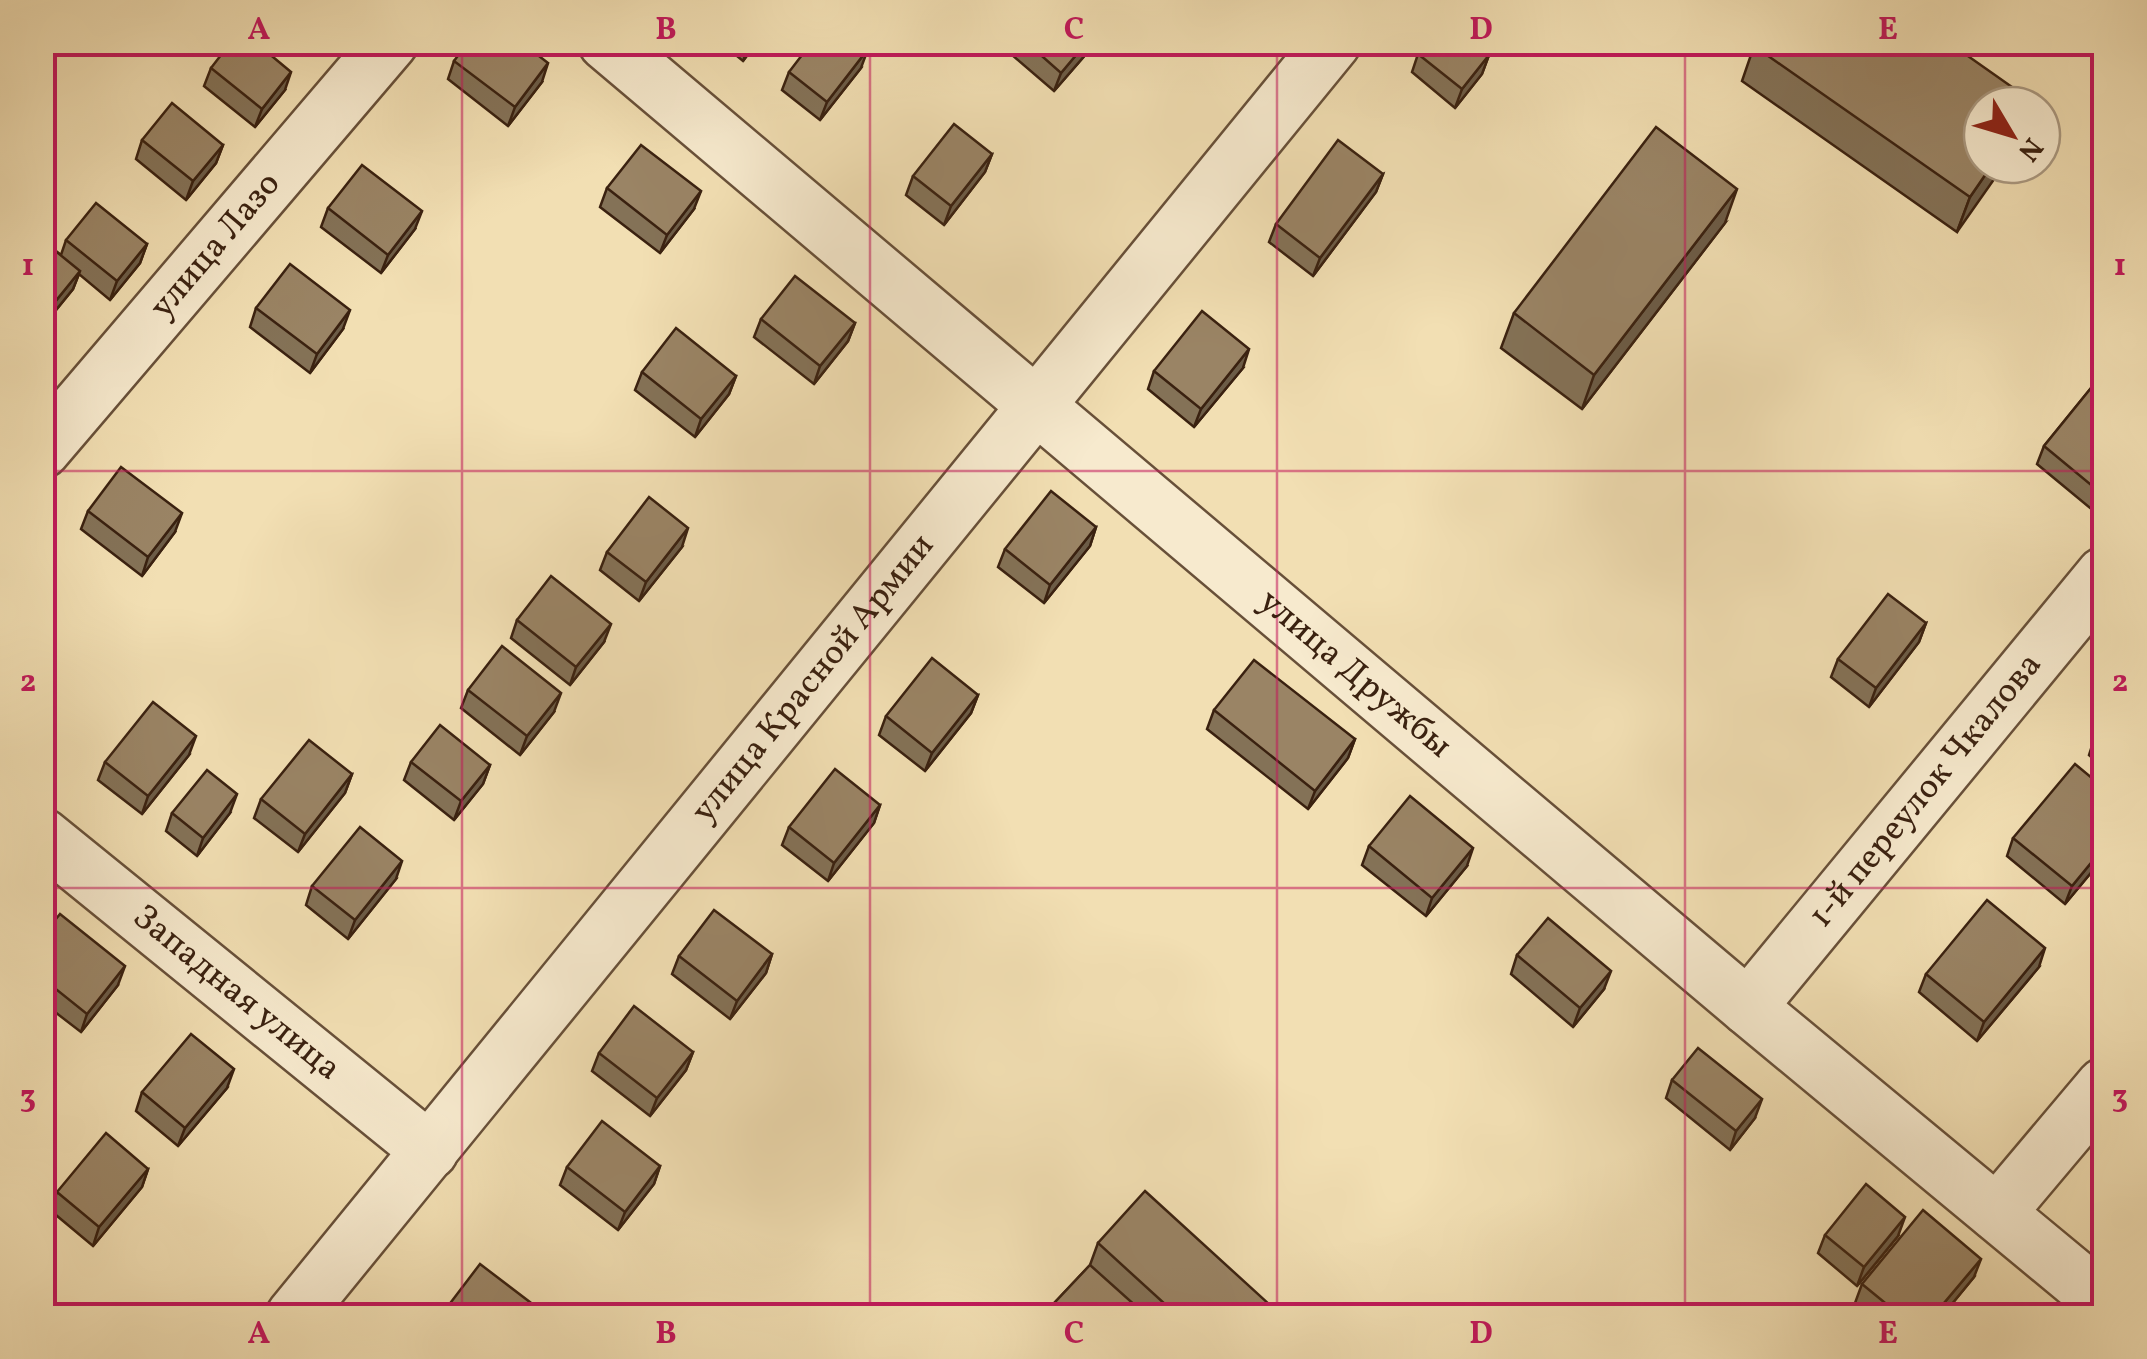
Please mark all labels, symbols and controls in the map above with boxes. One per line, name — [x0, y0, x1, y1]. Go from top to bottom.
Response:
text: A — [248, 9, 271, 53]
text: B — [655, 9, 677, 53]
text: C — [1064, 9, 1084, 53]
text: D — [1469, 9, 1493, 53]
text: E — [1878, 9, 1898, 53]
north arrow — [1962, 85, 2062, 185]
text: N — [2008, 129, 2051, 169]
street label: улица Лазо — [139, 162, 292, 330]
text: 1 — [22, 245, 34, 289]
text: 1 — [2114, 245, 2126, 289]
street label: улица Красной Армии — [681, 524, 946, 834]
street label: улица Дружбы — [1248, 579, 1462, 770]
street label: 1-й переулок Чкалова — [1798, 643, 2054, 939]
text: 2 — [20, 661, 36, 705]
text: 2 — [2112, 661, 2128, 705]
street label: Западная улица — [122, 894, 350, 1093]
text: 3 — [20, 1077, 36, 1121]
text: 3 — [2112, 1077, 2128, 1121]
text: A — [248, 1313, 271, 1357]
text: B — [655, 1313, 677, 1357]
text: C — [1064, 1313, 1084, 1357]
text: D — [1469, 1313, 1493, 1357]
text: E — [1878, 1313, 1898, 1357]

